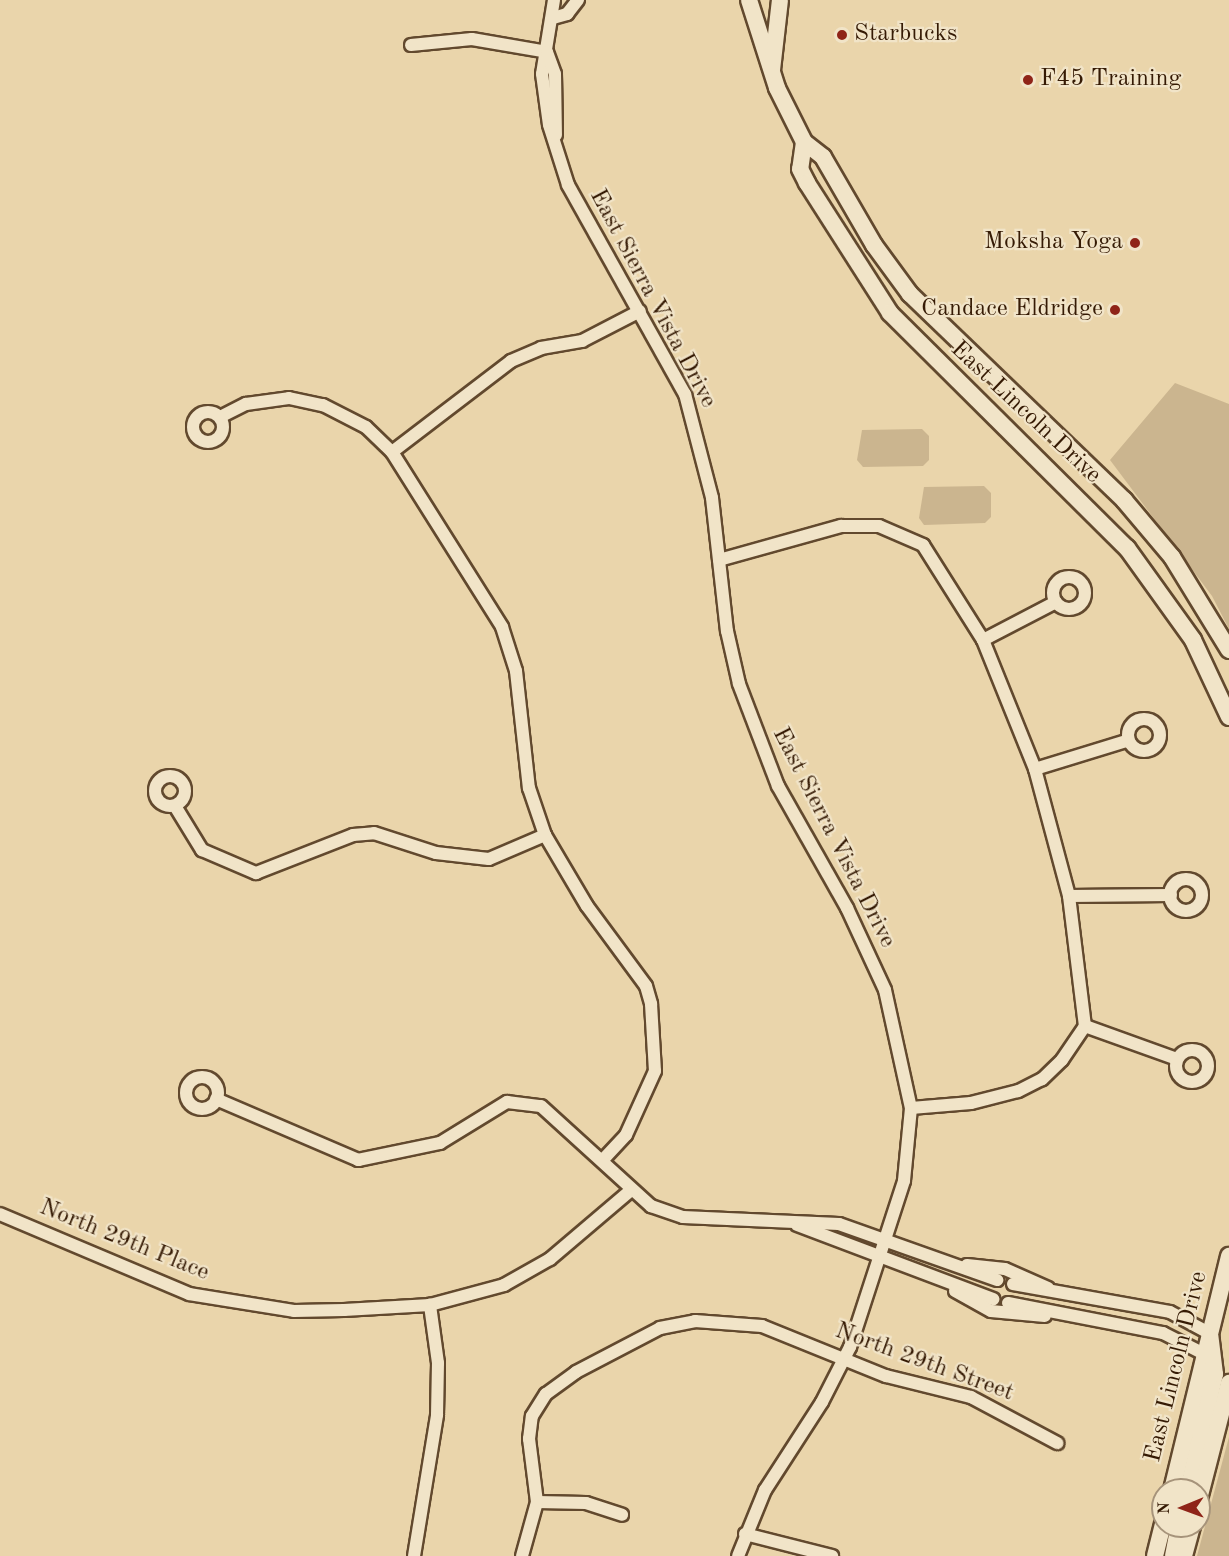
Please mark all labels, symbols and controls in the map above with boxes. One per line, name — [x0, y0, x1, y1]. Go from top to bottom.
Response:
place label: Starbucks — [854, 21, 957, 49]
marker: Starbucks — [835, 28, 849, 42]
place label: F45 Training — [1040, 66, 1181, 94]
marker: F45 Training — [1021, 73, 1035, 87]
street label: East Sierra Vista Drive — [582, 185, 722, 413]
place label: Moksha Yoga — [984, 229, 1123, 257]
marker: Moksha Yoga — [1128, 236, 1142, 250]
place label: Candace Eldridge — [921, 296, 1103, 324]
marker: Candace Eldridge — [1108, 303, 1122, 317]
street label: East Lincoln Drive — [944, 336, 1106, 490]
street label: East Sierra Vista Drive — [765, 723, 901, 953]
street label: North 29th Place — [35, 1194, 213, 1288]
street label: East Lincoln Drive — [1139, 1269, 1215, 1465]
street label: North 29th Street — [831, 1317, 1017, 1409]
north arrow — [1151, 1478, 1211, 1538]
text: N — [1157, 1502, 1173, 1515]

